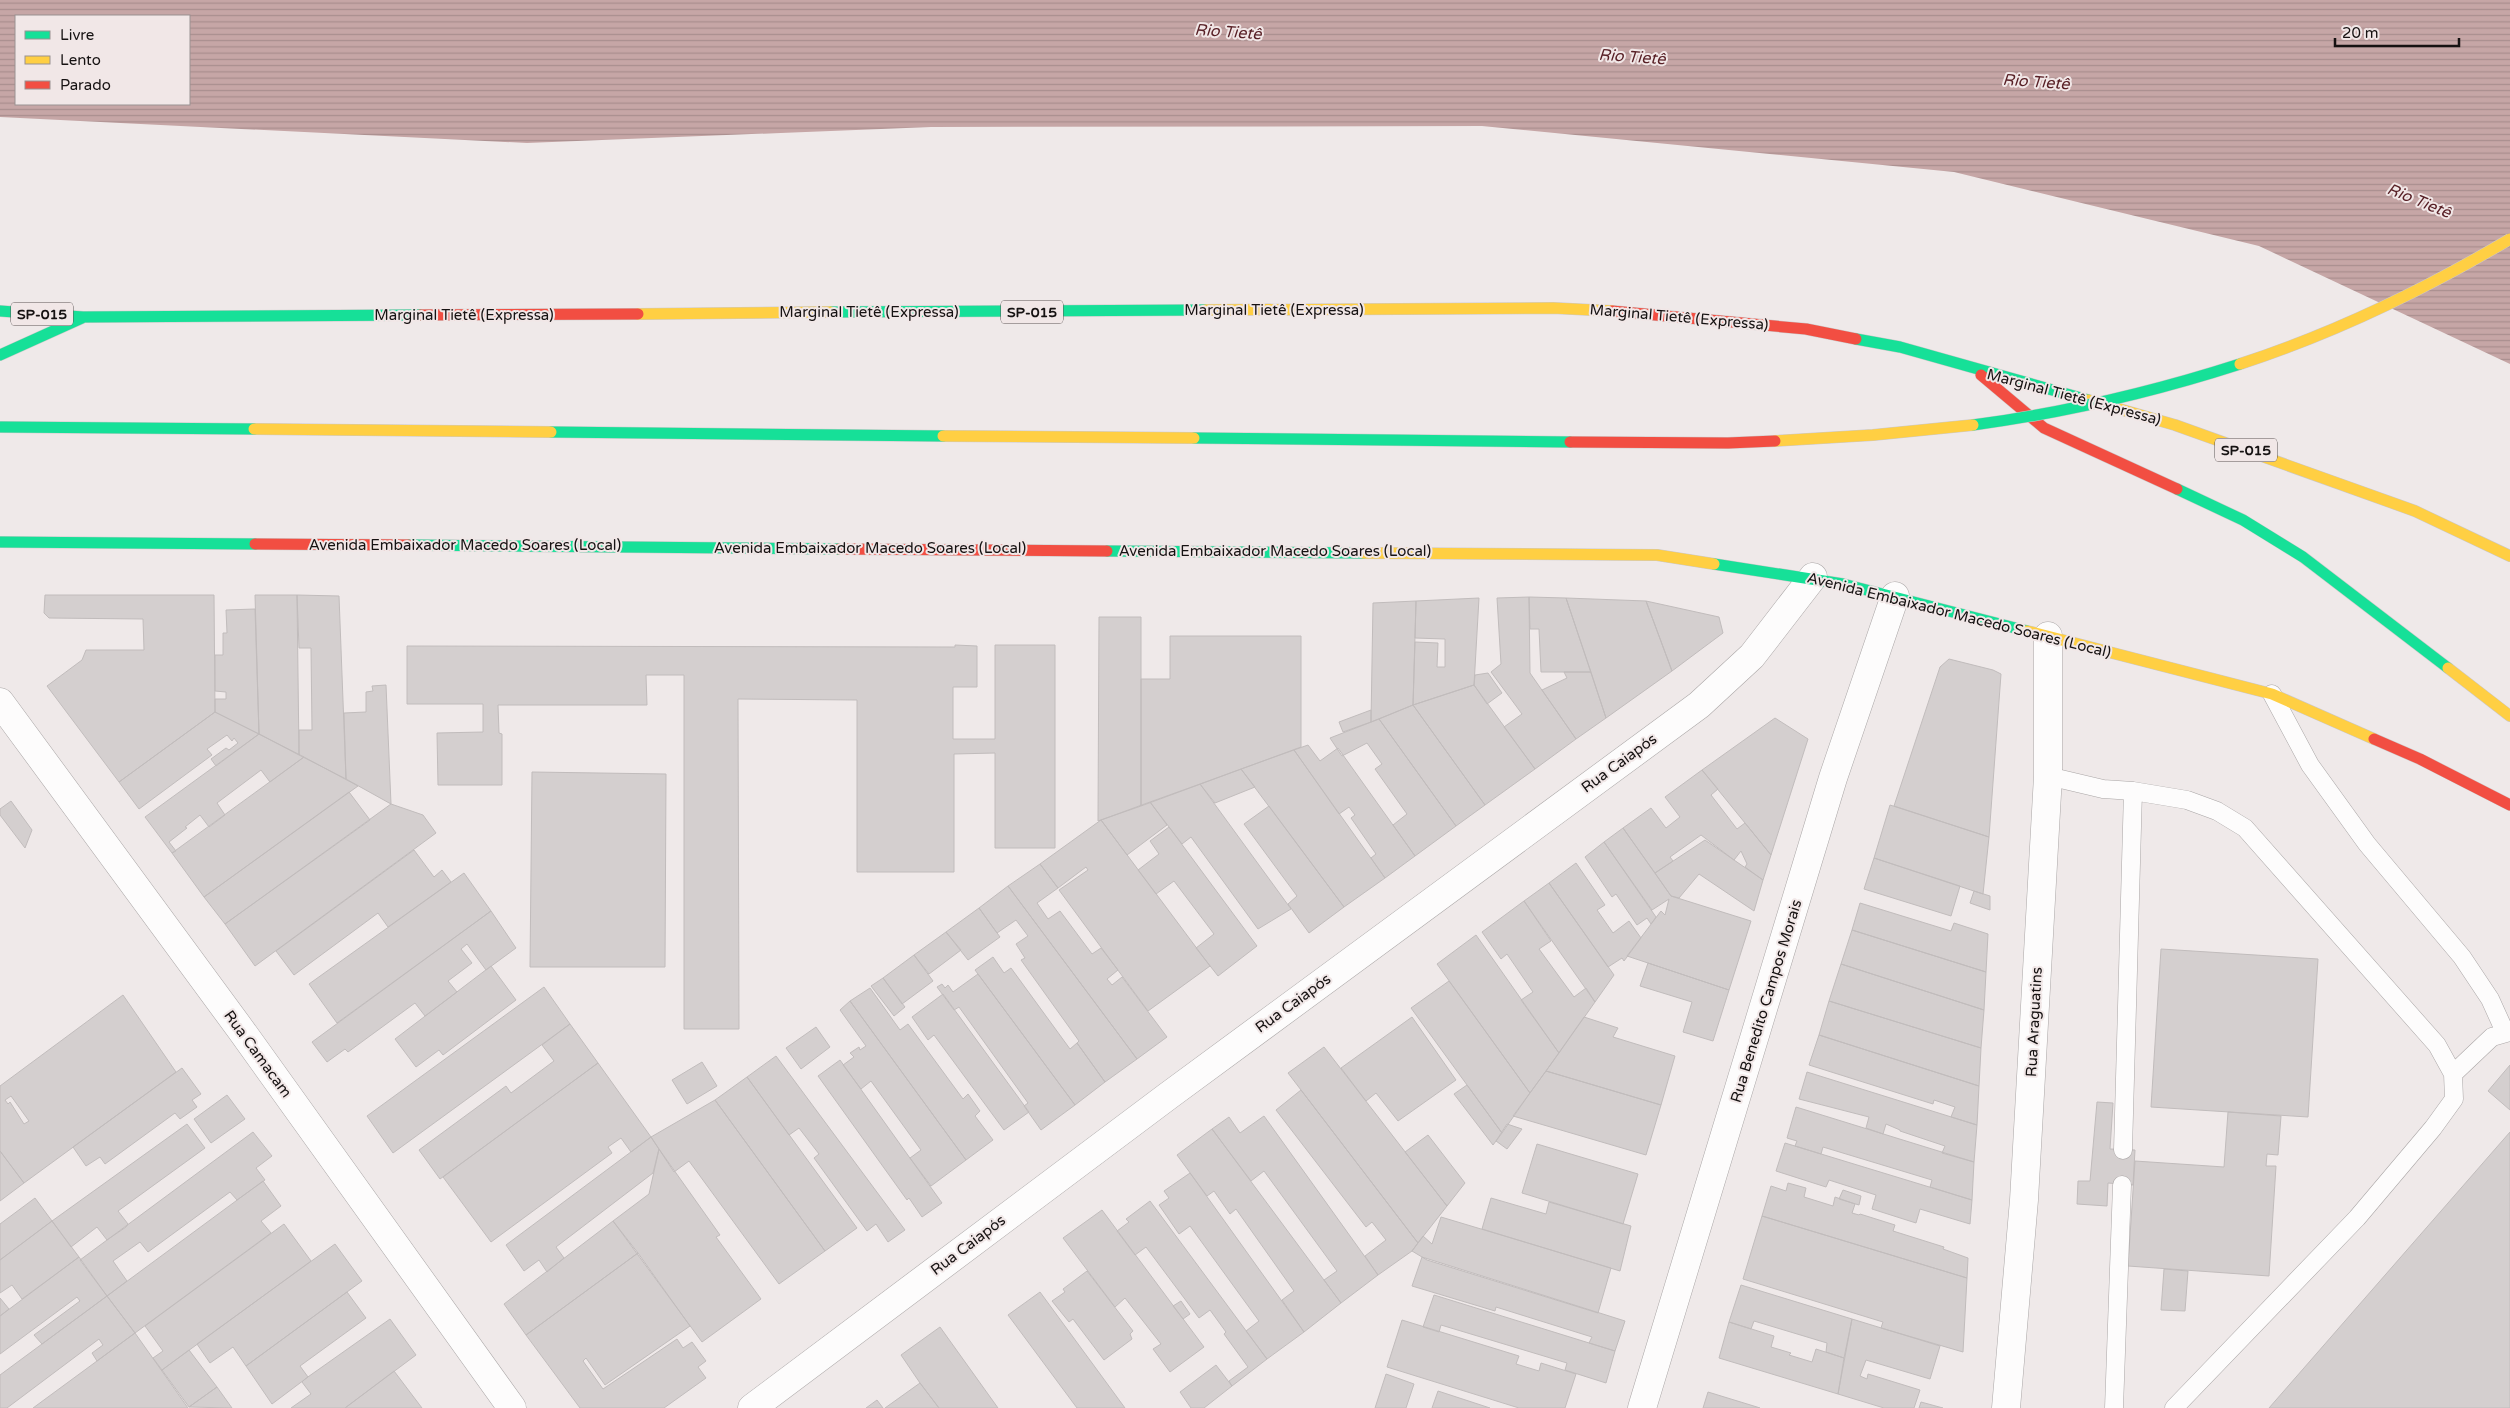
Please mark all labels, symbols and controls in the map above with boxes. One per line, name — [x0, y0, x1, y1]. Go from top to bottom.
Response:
legend — [15, 15, 190, 105]
scale bar — [2335, 15, 2459, 47]
water label: Rio Tietê — [1194, 20, 1263, 44]
text: 20 m — [2342, 24, 2379, 42]
text: Livre — [60, 26, 94, 44]
water label: Rio Tietê — [1598, 45, 1667, 69]
text: Lento — [60, 51, 101, 69]
water label: Rio Tietê — [2002, 70, 2071, 94]
text: Parado — [60, 76, 111, 94]
water label: Rio Tietê — [2384, 179, 2455, 223]
road number: SP-015 — [1001, 300, 1063, 324]
street label: Marginal Tietê (Expressa) — [1589, 300, 1769, 334]
street label: Marginal Tietê (Expressa) — [1184, 301, 1364, 319]
road number: SP-015 — [11, 302, 73, 326]
street label: Marginal Tietê (Expressa) — [779, 303, 959, 321]
street label: Marginal Tietê (Expressa) — [374, 306, 554, 324]
street label: Marginal Tietê (Expressa) — [1985, 365, 2163, 429]
road number: SP-015 — [2215, 438, 2277, 462]
street label: Avenida Embaixador Macedo Soares (Local) — [309, 536, 621, 554]
street label: Avenida Embaixador Macedo Soares (Local) — [714, 539, 1026, 557]
street label: Avenida Embaixador Macedo Soares (Local) — [1119, 542, 1431, 560]
street label: Avenida Embaixador Macedo Soares (Local) — [1805, 568, 2113, 662]
street label: Rua Caiapós — [1578, 730, 1660, 796]
street label: Rua Benedito Campos Morais — [1727, 897, 1805, 1105]
street label: Rua Araguatins — [2022, 967, 2046, 1077]
street label: Rua Caiapós — [1252, 970, 1334, 1036]
street label: Rua Camacam — [220, 1007, 296, 1101]
street label: Rua Caiapós — [927, 1211, 1009, 1279]

